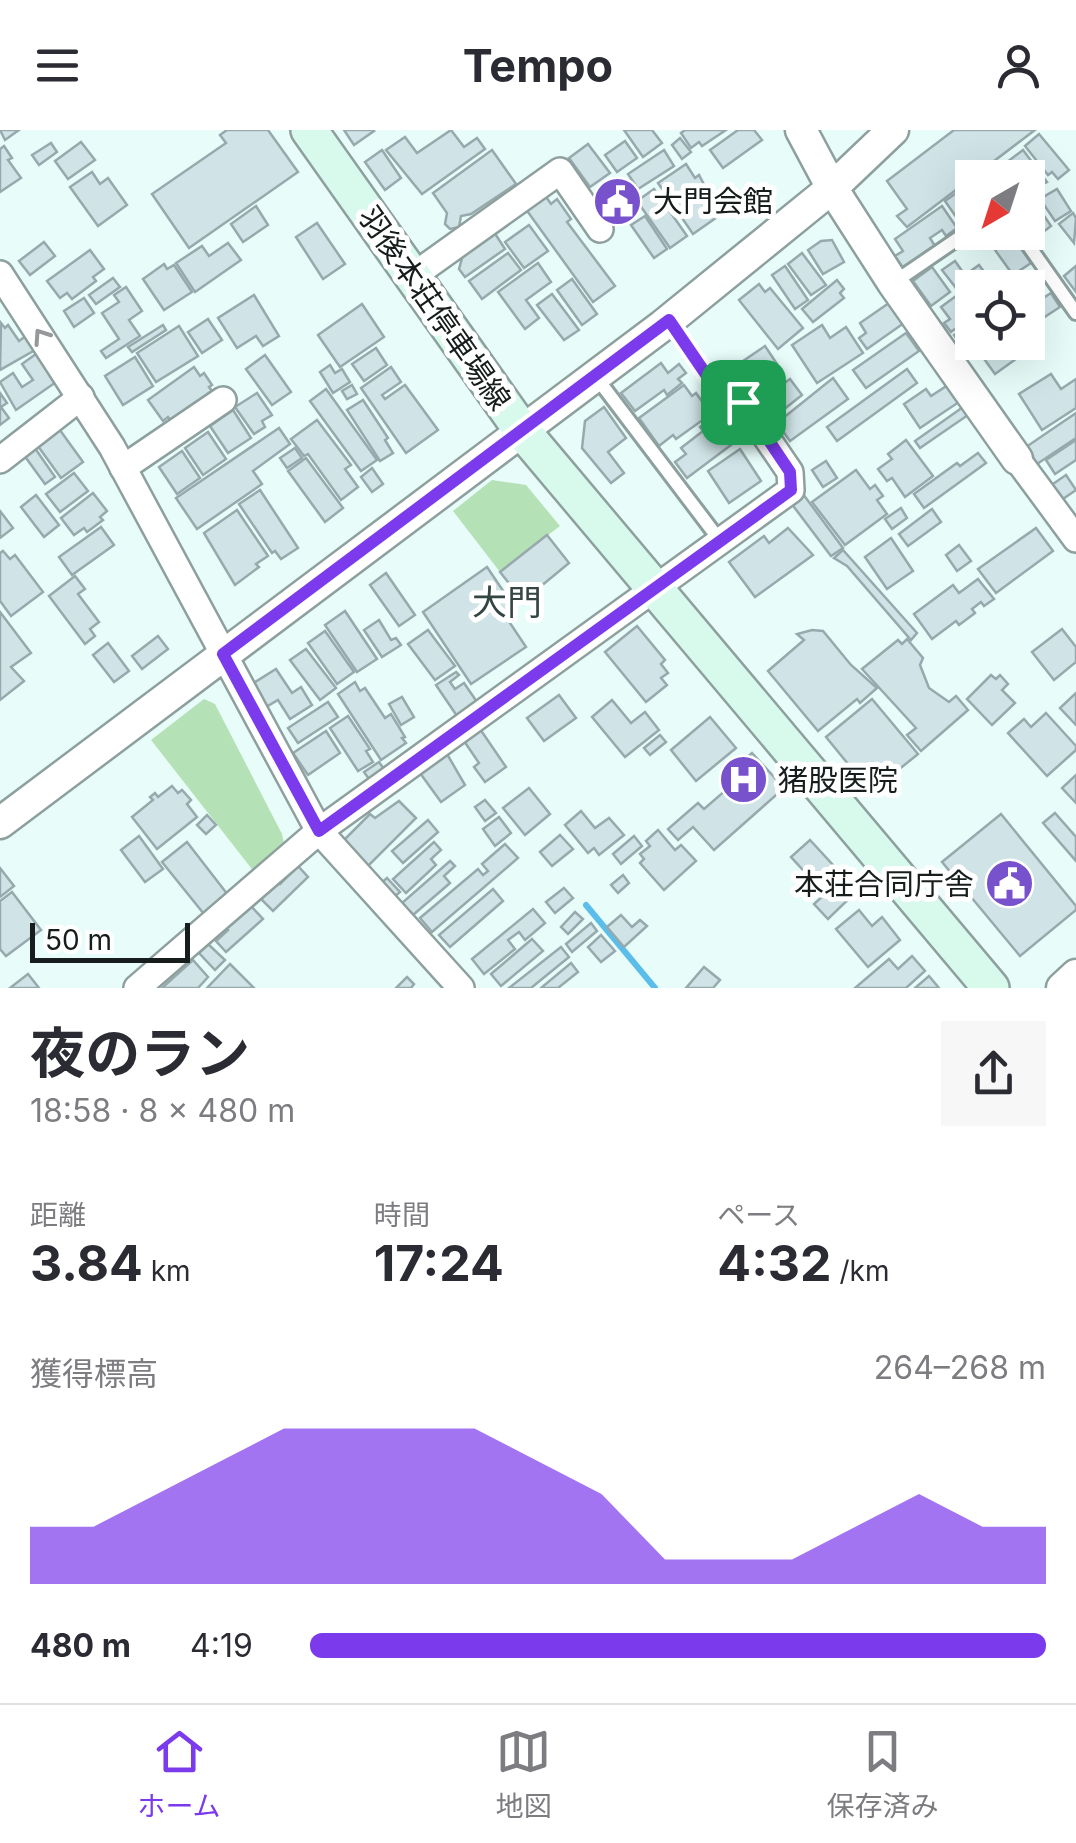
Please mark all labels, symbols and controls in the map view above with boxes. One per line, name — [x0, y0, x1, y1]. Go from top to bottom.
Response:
icon: menu — [30, 38, 85, 93]
text: Tempo — [463, 38, 613, 93]
icon: person — [991, 38, 1046, 93]
north arrow — [955, 160, 1045, 250]
map controls — [955, 160, 1045, 360]
public building icon: 大門会館 — [592, 175, 644, 227]
place label: 大門会館 — [653, 183, 773, 219]
street label: 羽後本荘停車場線 — [351, 199, 519, 417]
button: locate — [955, 270, 1045, 360]
one-way arrow — [34, 328, 53, 346]
pin — [701, 360, 786, 445]
icon: arrive — [716, 375, 771, 430]
district label: 大門 — [472, 581, 542, 623]
hospital icon: 猪股医院 — [717, 754, 769, 806]
place label: 猪股医院 — [778, 762, 898, 798]
public building icon: 本荘合同庁舎 — [983, 858, 1035, 910]
place label: 本荘合同庁舎 — [794, 866, 974, 902]
scale bar — [30, 918, 190, 963]
text: 50 m — [45, 923, 112, 957]
text: 夜のラン — [30, 1020, 250, 1086]
button: share — [941, 1021, 1046, 1126]
text: 18:58 · 8 × 480 m — [30, 1091, 295, 1130]
text: 距離 — [30, 1198, 86, 1232]
text: 時間 — [374, 1198, 430, 1232]
text: ペース — [717, 1198, 800, 1232]
text: 3.84 — [30, 1233, 143, 1293]
text: 17:24 — [374, 1233, 504, 1293]
text: 4:32 — [717, 1233, 832, 1293]
text: km — [143, 1254, 191, 1288]
text: /km — [832, 1254, 889, 1288]
text: 264–268 m — [874, 1348, 1046, 1387]
text: 獲得標高 — [30, 1354, 158, 1393]
text: 480 m — [30, 1626, 131, 1665]
text: 4:19 — [190, 1626, 253, 1665]
tab: ホーム — [137, 1724, 221, 1824]
tab: 地図 — [496, 1724, 552, 1824]
tab: 保存済み — [826, 1724, 939, 1824]

